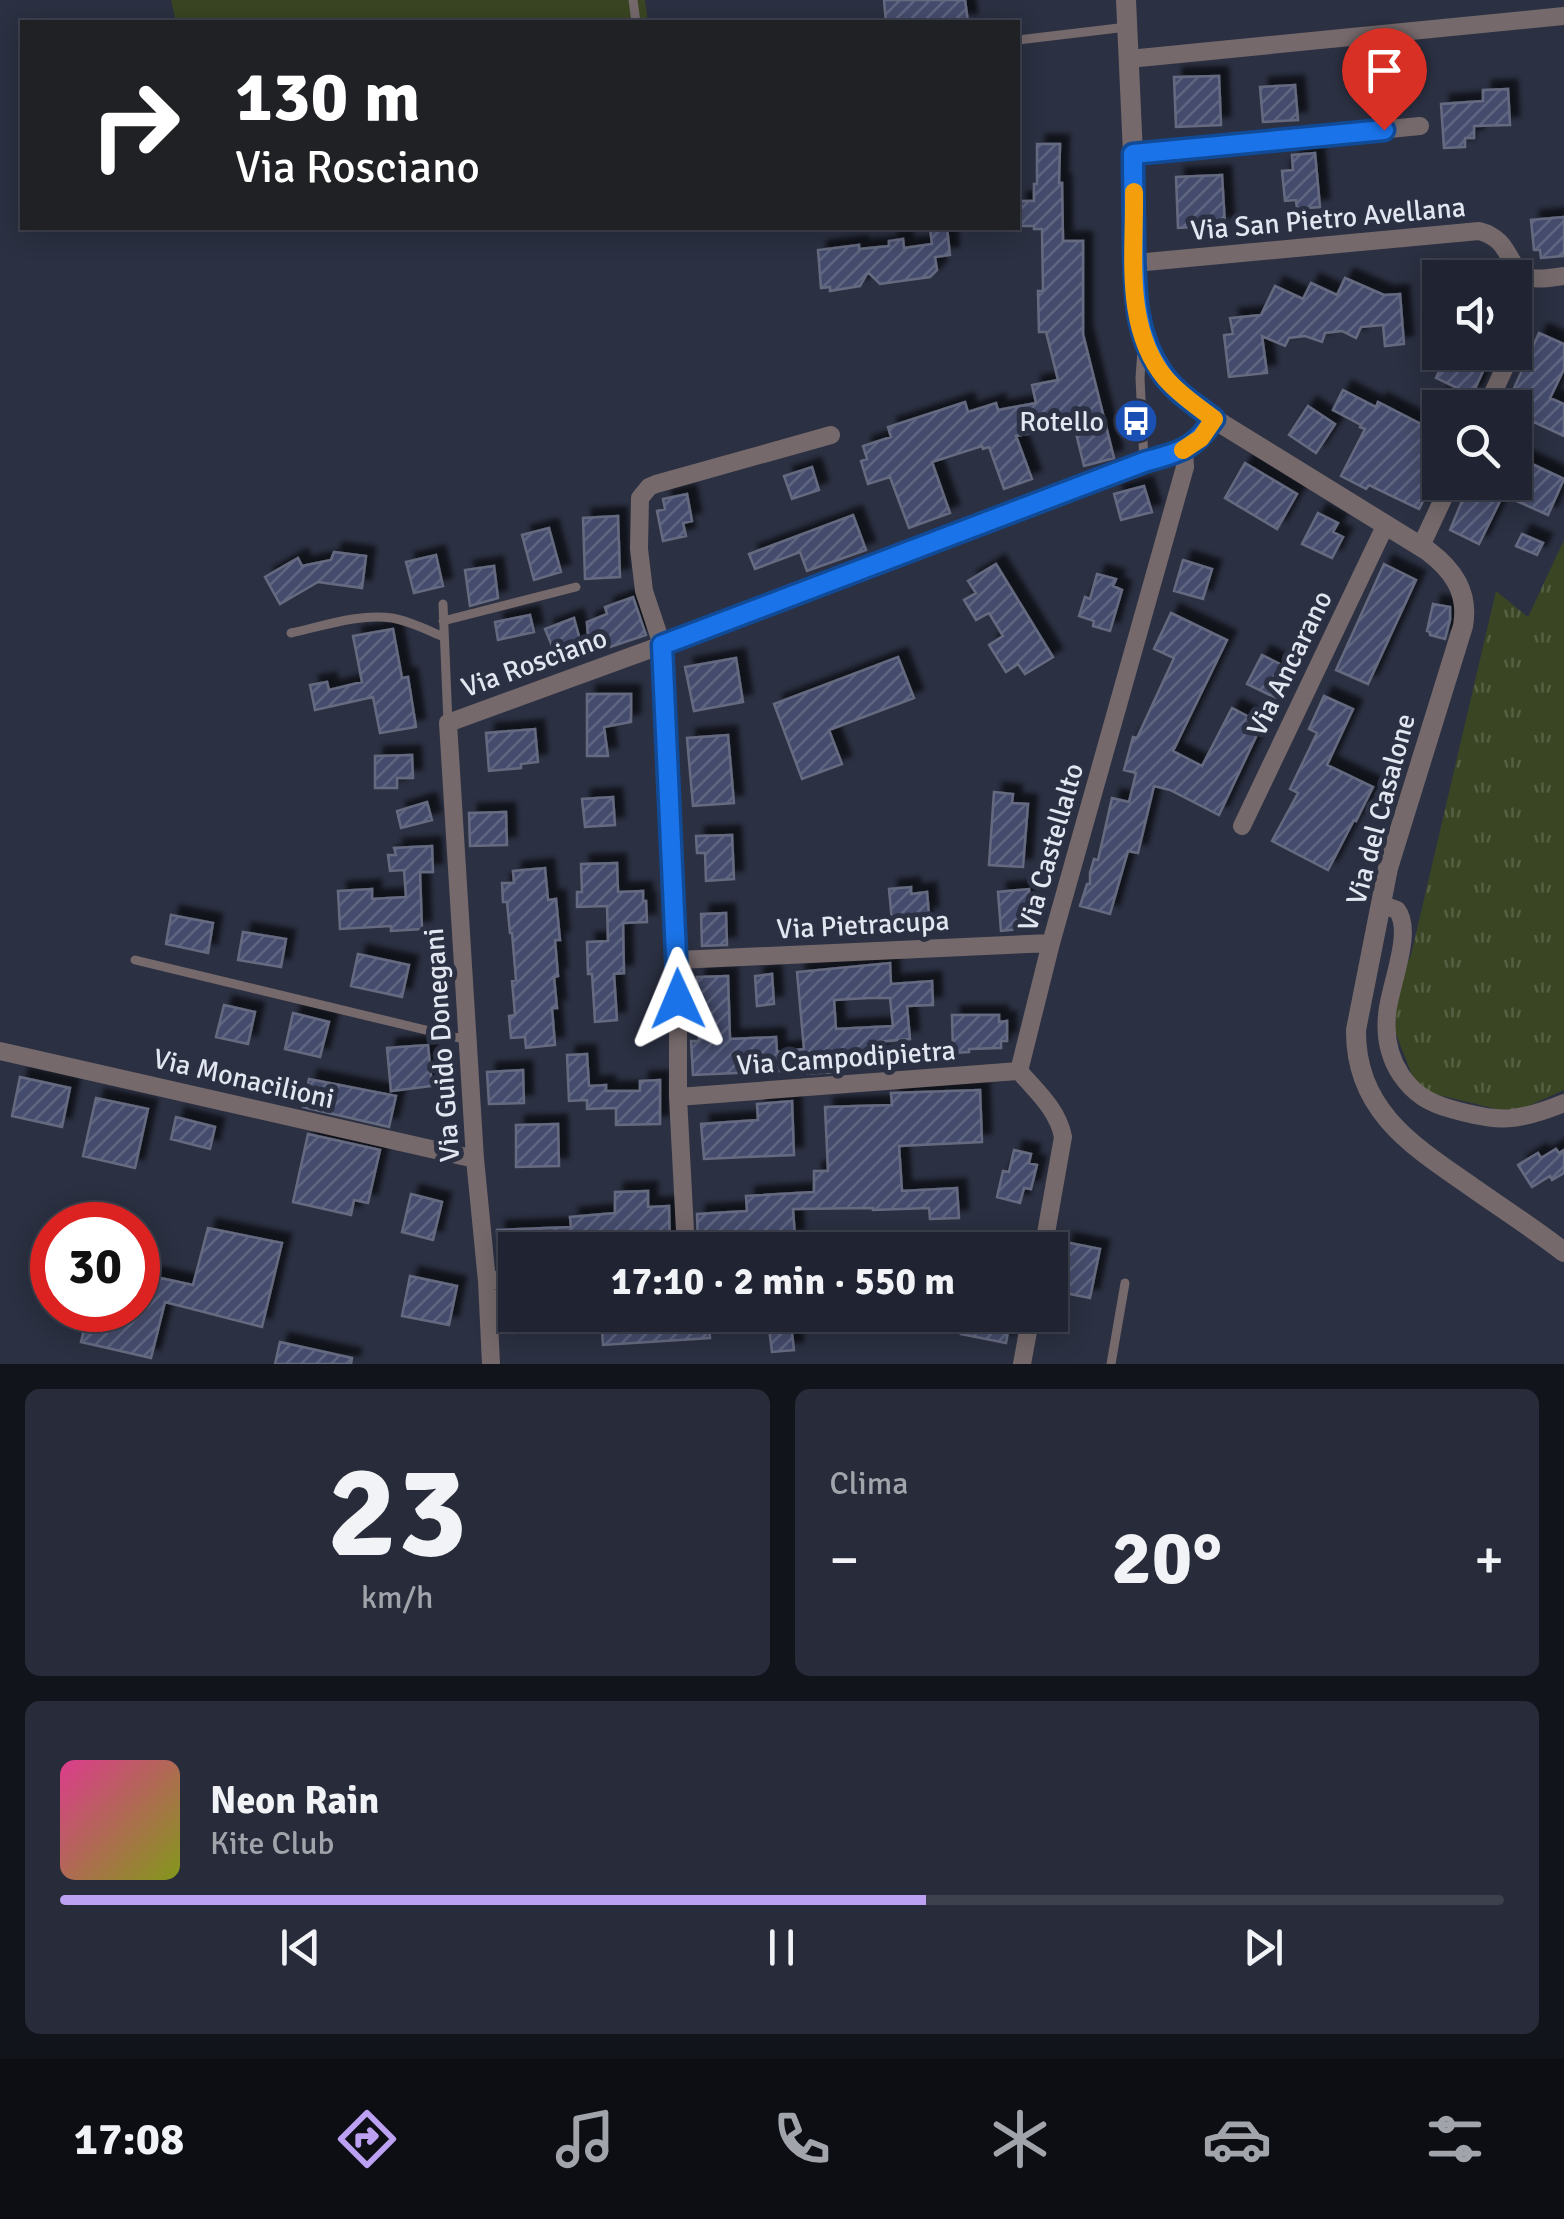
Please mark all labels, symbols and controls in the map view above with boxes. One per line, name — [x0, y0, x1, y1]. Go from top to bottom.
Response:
pin — [1342, 28, 1427, 131]
icon: arrive — [1357, 43, 1412, 98]
text: 130 m — [235, 54, 420, 140]
icon: right — [70, 60, 200, 190]
text: Via Rosciano — [235, 140, 480, 195]
street label: Via San Pietro Avellana — [1189, 190, 1467, 248]
map controls — [1422, 260, 1532, 500]
button: sound — [1422, 260, 1532, 370]
button: search — [1422, 390, 1532, 500]
bus stop icon: Rotello — [1113, 398, 1159, 444]
place label: Rotello — [1019, 405, 1104, 439]
street label: Via Ancarano — [1240, 585, 1340, 742]
street label: Via Rosciano — [457, 621, 612, 705]
street label: Via del Casalone — [1339, 710, 1423, 909]
street label: Via Castellalto — [1011, 759, 1091, 935]
street label: Via Pietracupa — [776, 903, 950, 947]
street label: Via Guido Donegani — [417, 927, 467, 1163]
position arrow — [626, 947, 730, 1051]
street label: Via Campodipietra — [735, 1033, 957, 1083]
street label: Via Monacilioni — [150, 1042, 338, 1116]
speed limit sign: 30 — [30, 1202, 160, 1332]
text: 17:10 · 2 min · 550 m — [611, 1258, 955, 1305]
text: 23 — [327, 1433, 467, 1593]
text: Clima — [830, 1464, 908, 1503]
text: 20° — [1111, 1512, 1222, 1605]
text: − — [830, 1526, 859, 1594]
text: + — [1474, 1526, 1504, 1594]
text: km/h — [361, 1578, 433, 1617]
text: Neon Rain — [210, 1777, 379, 1824]
text: Kite Club — [210, 1824, 334, 1863]
icon: previous — [273, 1920, 328, 1975]
icon: pause — [754, 1920, 809, 1975]
icon: next — [1236, 1920, 1291, 1975]
icon: directions — [332, 2104, 402, 2174]
icon: music — [550, 2104, 620, 2174]
icon: phone — [767, 2104, 837, 2174]
icon: climate — [985, 2104, 1055, 2174]
icon: car — [1202, 2104, 1272, 2174]
icon: filters — [1420, 2104, 1490, 2174]
text: 17:08 — [74, 2112, 184, 2167]

